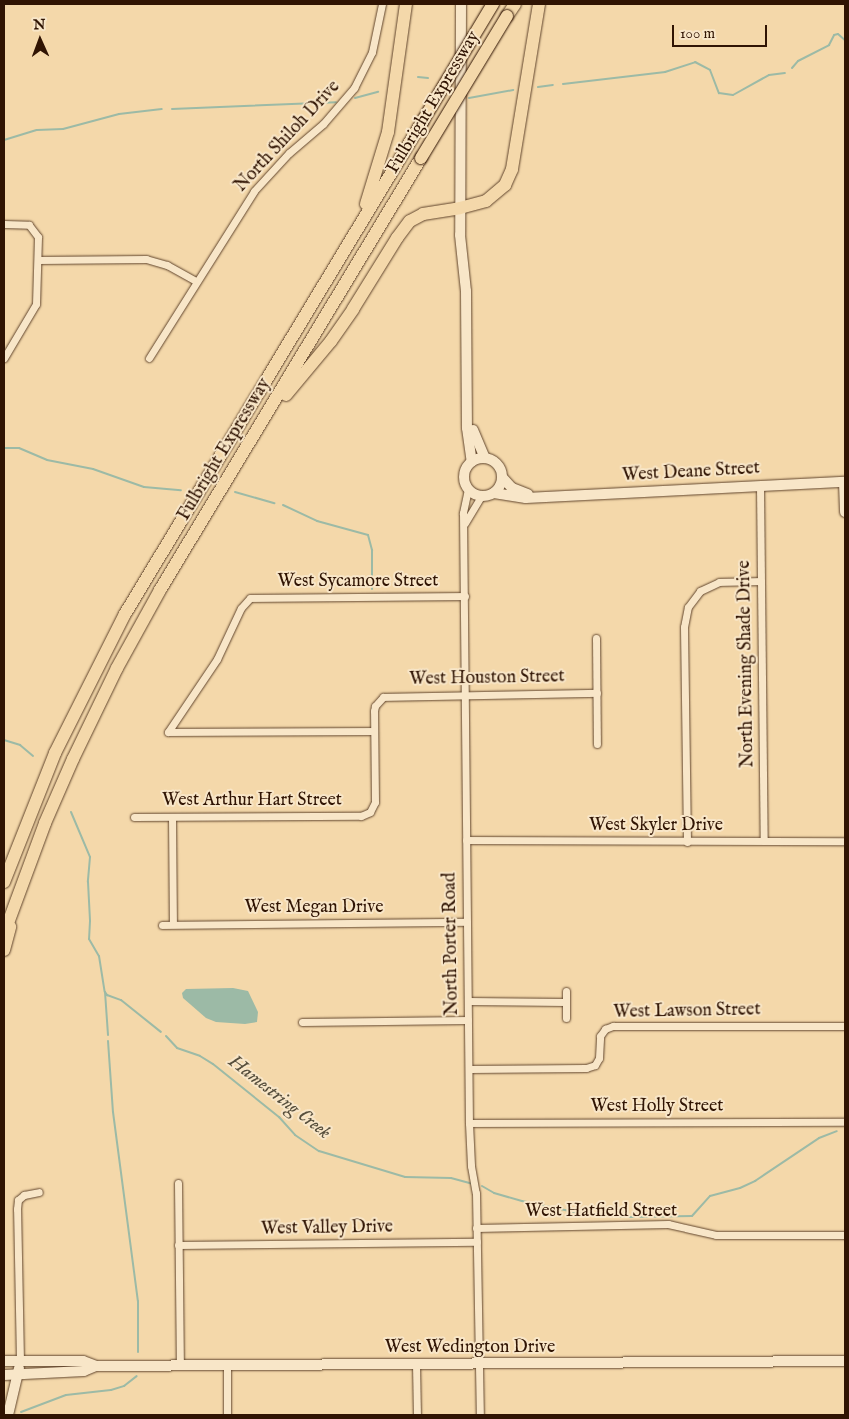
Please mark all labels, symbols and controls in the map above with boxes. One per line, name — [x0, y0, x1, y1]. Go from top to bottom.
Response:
north arrow — [15, 15, 65, 65]
scale bar — [674, 15, 769, 47]
text: N — [33, 16, 46, 34]
text: 100 m — [680, 24, 715, 43]
street label: Fulbright Expressway — [383, 28, 485, 178]
street label: North Shiloh Drive — [231, 77, 345, 197]
street label: Fulbright Expressway — [174, 375, 276, 525]
street label: West Deane Street — [622, 459, 760, 487]
street label: North Evening Shade Drive — [734, 560, 760, 768]
street label: West Sycamore Street — [277, 571, 439, 593]
street label: West Houston Street — [409, 667, 565, 691]
street label: West Arthur Hart Street — [162, 790, 342, 812]
street label: West Skyler Drive — [589, 815, 723, 837]
street label: North Porter Road — [440, 872, 464, 1016]
street label: West Megan Drive — [245, 897, 383, 919]
street label: West Lawson Street — [613, 1000, 761, 1024]
water label: Hamestring Creek — [223, 1051, 335, 1145]
street label: West Holly Street — [591, 1096, 723, 1118]
street label: West Hatfield Street — [525, 1201, 677, 1223]
street label: West Valley Drive — [261, 1217, 393, 1241]
street label: West Wedington Drive — [385, 1337, 555, 1359]

